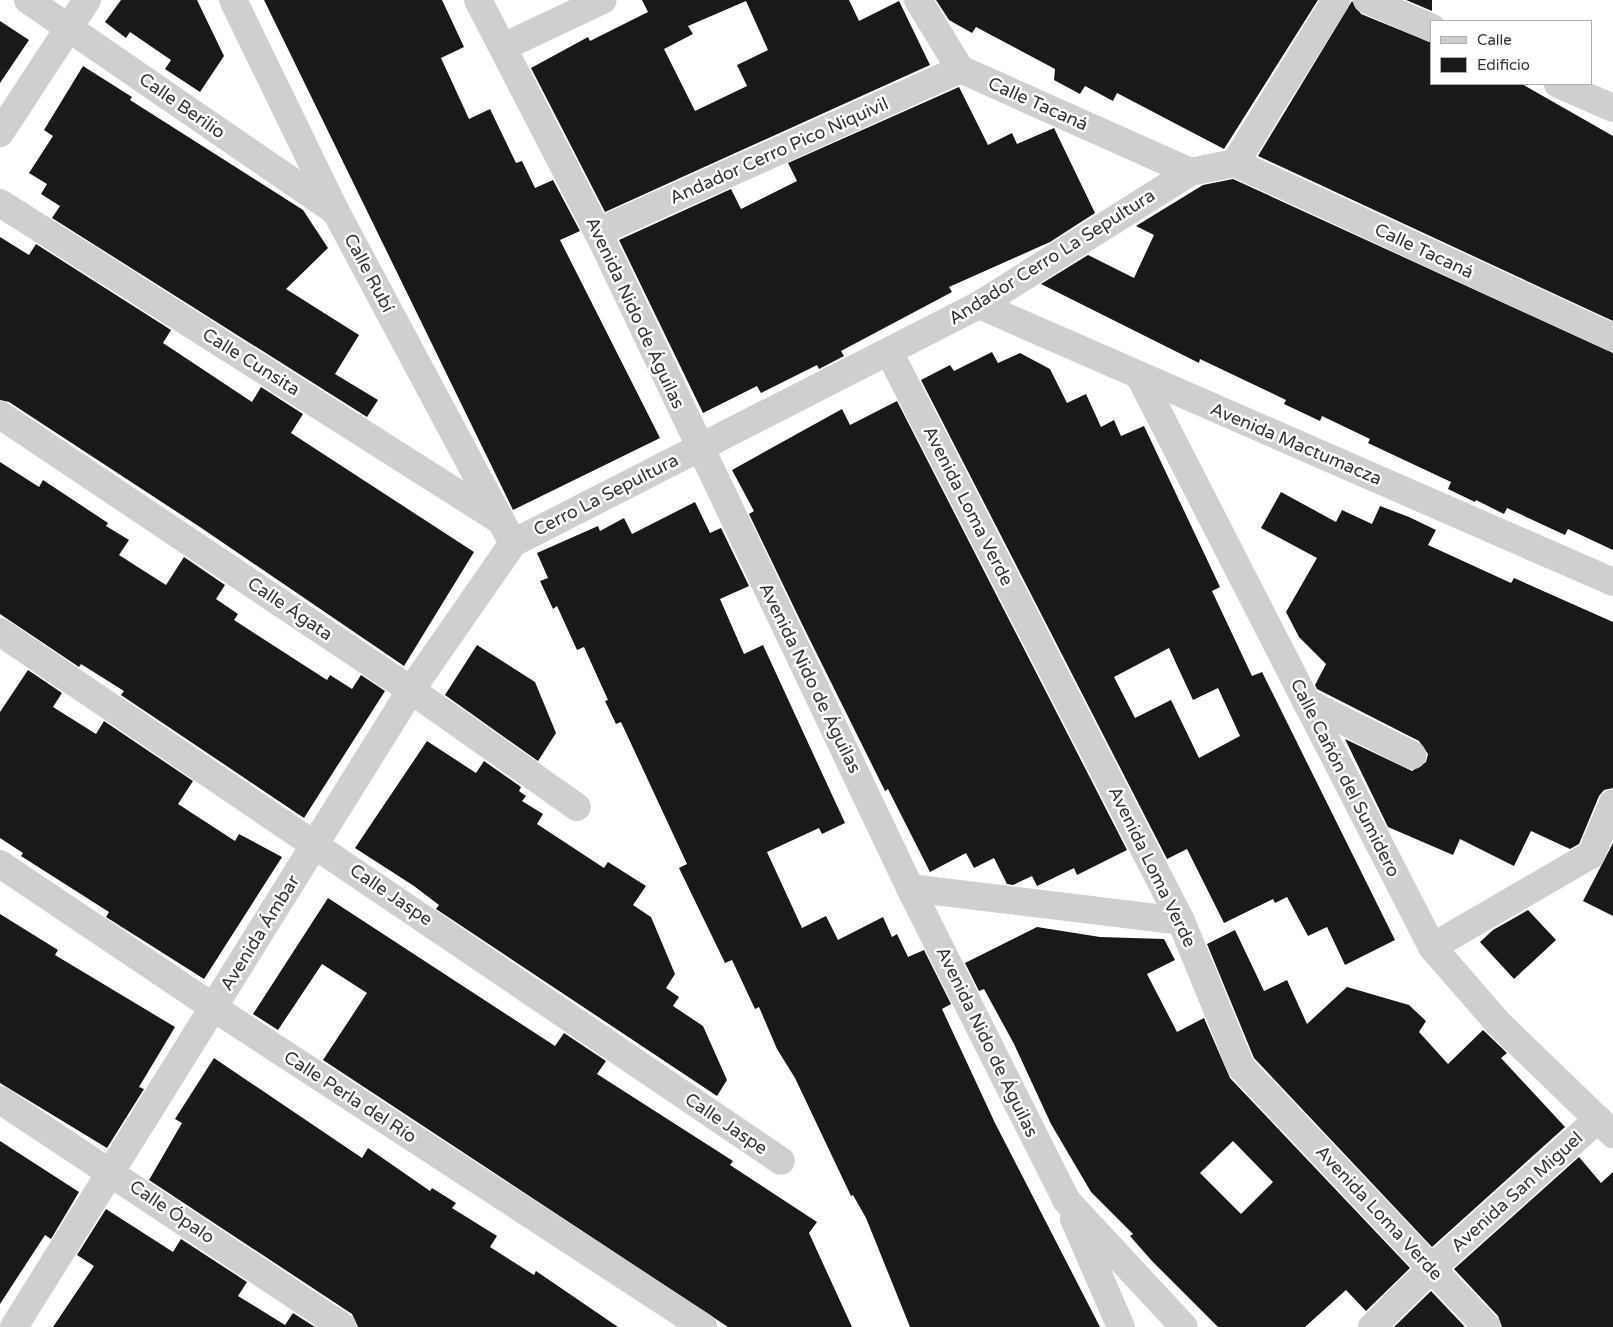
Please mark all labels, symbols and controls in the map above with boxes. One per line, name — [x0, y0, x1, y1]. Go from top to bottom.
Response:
legend — [1430, 20, 1593, 85]
text: Calle — [1477, 31, 1512, 49]
text: Edificio — [1477, 56, 1530, 74]
street label: Calle Berilio — [135, 68, 229, 144]
street label: Calle Tacaná — [985, 72, 1091, 136]
street label: Andador Cerro Pico Niquivil — [666, 93, 892, 209]
street label: Andador Cerro La Sepultura — [945, 184, 1159, 330]
street label: Avenida Nido de Águilas — [581, 214, 689, 412]
street label: Calle Tacaná — [1371, 219, 1477, 283]
street label: Calle Rubí — [339, 230, 399, 316]
street label: Calle Cunsita — [198, 323, 304, 401]
street label: Avenida Mactumacza — [1207, 398, 1385, 490]
street label: Avenida Loma Verde — [918, 422, 1018, 590]
street label: Cerro La Sepultura — [530, 449, 682, 541]
street label: Calle Ágata — [243, 573, 337, 645]
street label: Avenida Nido de Águilas — [754, 579, 866, 777]
street label: Calle Cañón del Sumidero — [1286, 675, 1404, 881]
street label: Avenida Loma Verde — [1104, 783, 1200, 951]
street label: Calle Jaspe — [346, 859, 436, 931]
street label: Avenida Ámbar — [216, 871, 304, 995]
street label: Avenida Nido de Águilas — [931, 943, 1043, 1141]
street label: Calle Perla del Río — [280, 1046, 420, 1148]
street label: Calle Jaspe — [681, 1088, 771, 1160]
street label: Avenida San Miguel — [1447, 1127, 1587, 1257]
street label: Avenida Loma Verde — [1311, 1141, 1447, 1285]
street label: Calle Ópalo — [125, 1176, 219, 1248]

